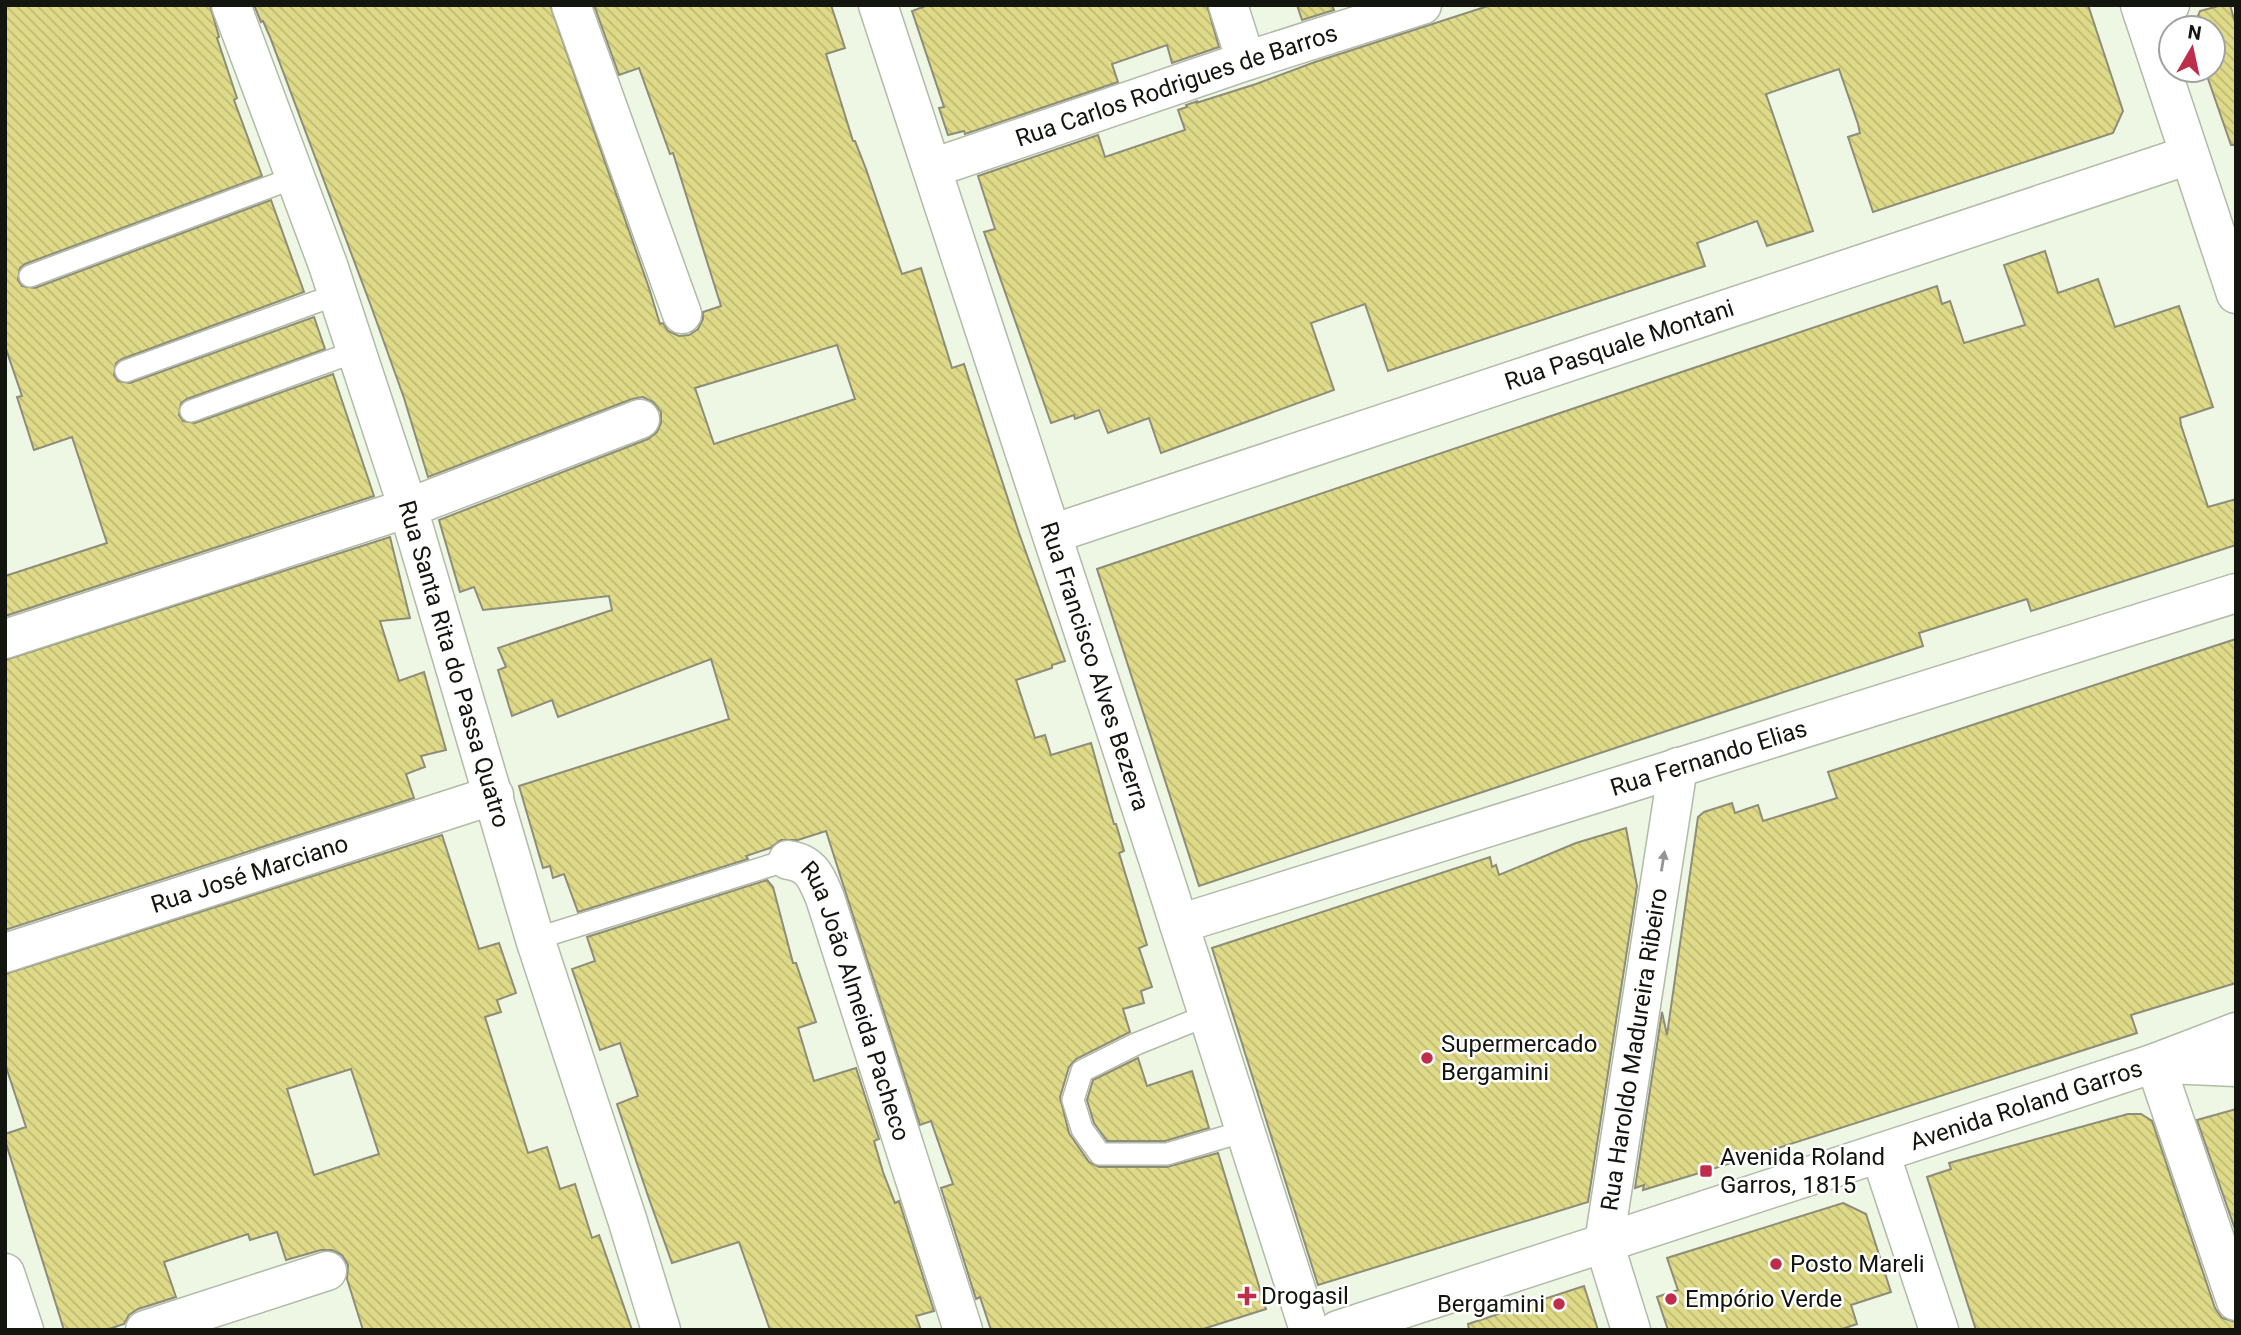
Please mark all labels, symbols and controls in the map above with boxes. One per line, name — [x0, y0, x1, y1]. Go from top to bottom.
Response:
north arrow — [2157, 14, 2227, 84]
street label: Rua Carlos Rodrigues de Barros — [1012, 19, 1341, 153]
text: N — [2186, 20, 2203, 45]
street label: Rua Pasquale Montani — [1501, 294, 1738, 396]
street label: Rua Santa Rita do Passa Quatro — [393, 497, 515, 831]
street label: Rua Francisco Alves Bezerra — [1035, 518, 1155, 814]
street label: Rua Fernando Elias — [1607, 714, 1810, 802]
street label: Rua José Marciano — [148, 829, 352, 919]
one-way arrow — [1658, 850, 1669, 872]
street label: Rua João Almeida Pacheco — [795, 855, 916, 1144]
street label: Rua Haroldo Madureira Ribeiro — [1595, 886, 1673, 1213]
place label: Supermercado Bergamini — [1441, 1030, 1597, 1086]
marker: Supermercado Bergamini — [1419, 1050, 1435, 1066]
street label: Avenida Roland Garros — [1907, 1054, 2146, 1156]
place label: Avenida Roland Garros, 1815 — [1720, 1143, 1885, 1199]
marker: Avenida Roland Garros, 1815 — [1698, 1163, 1714, 1179]
place label: Posto Mareli — [1790, 1250, 1925, 1278]
marker: Posto Mareli — [1768, 1256, 1784, 1272]
place label: Drogasil — [1261, 1282, 1349, 1310]
place label: Empório Verde — [1685, 1285, 1842, 1313]
marker: Drogasil — [1239, 1288, 1255, 1304]
place label: Bergamini — [1437, 1290, 1545, 1318]
marker: Empório Verde — [1663, 1291, 1679, 1307]
marker: Bergamini — [1551, 1296, 1567, 1312]

